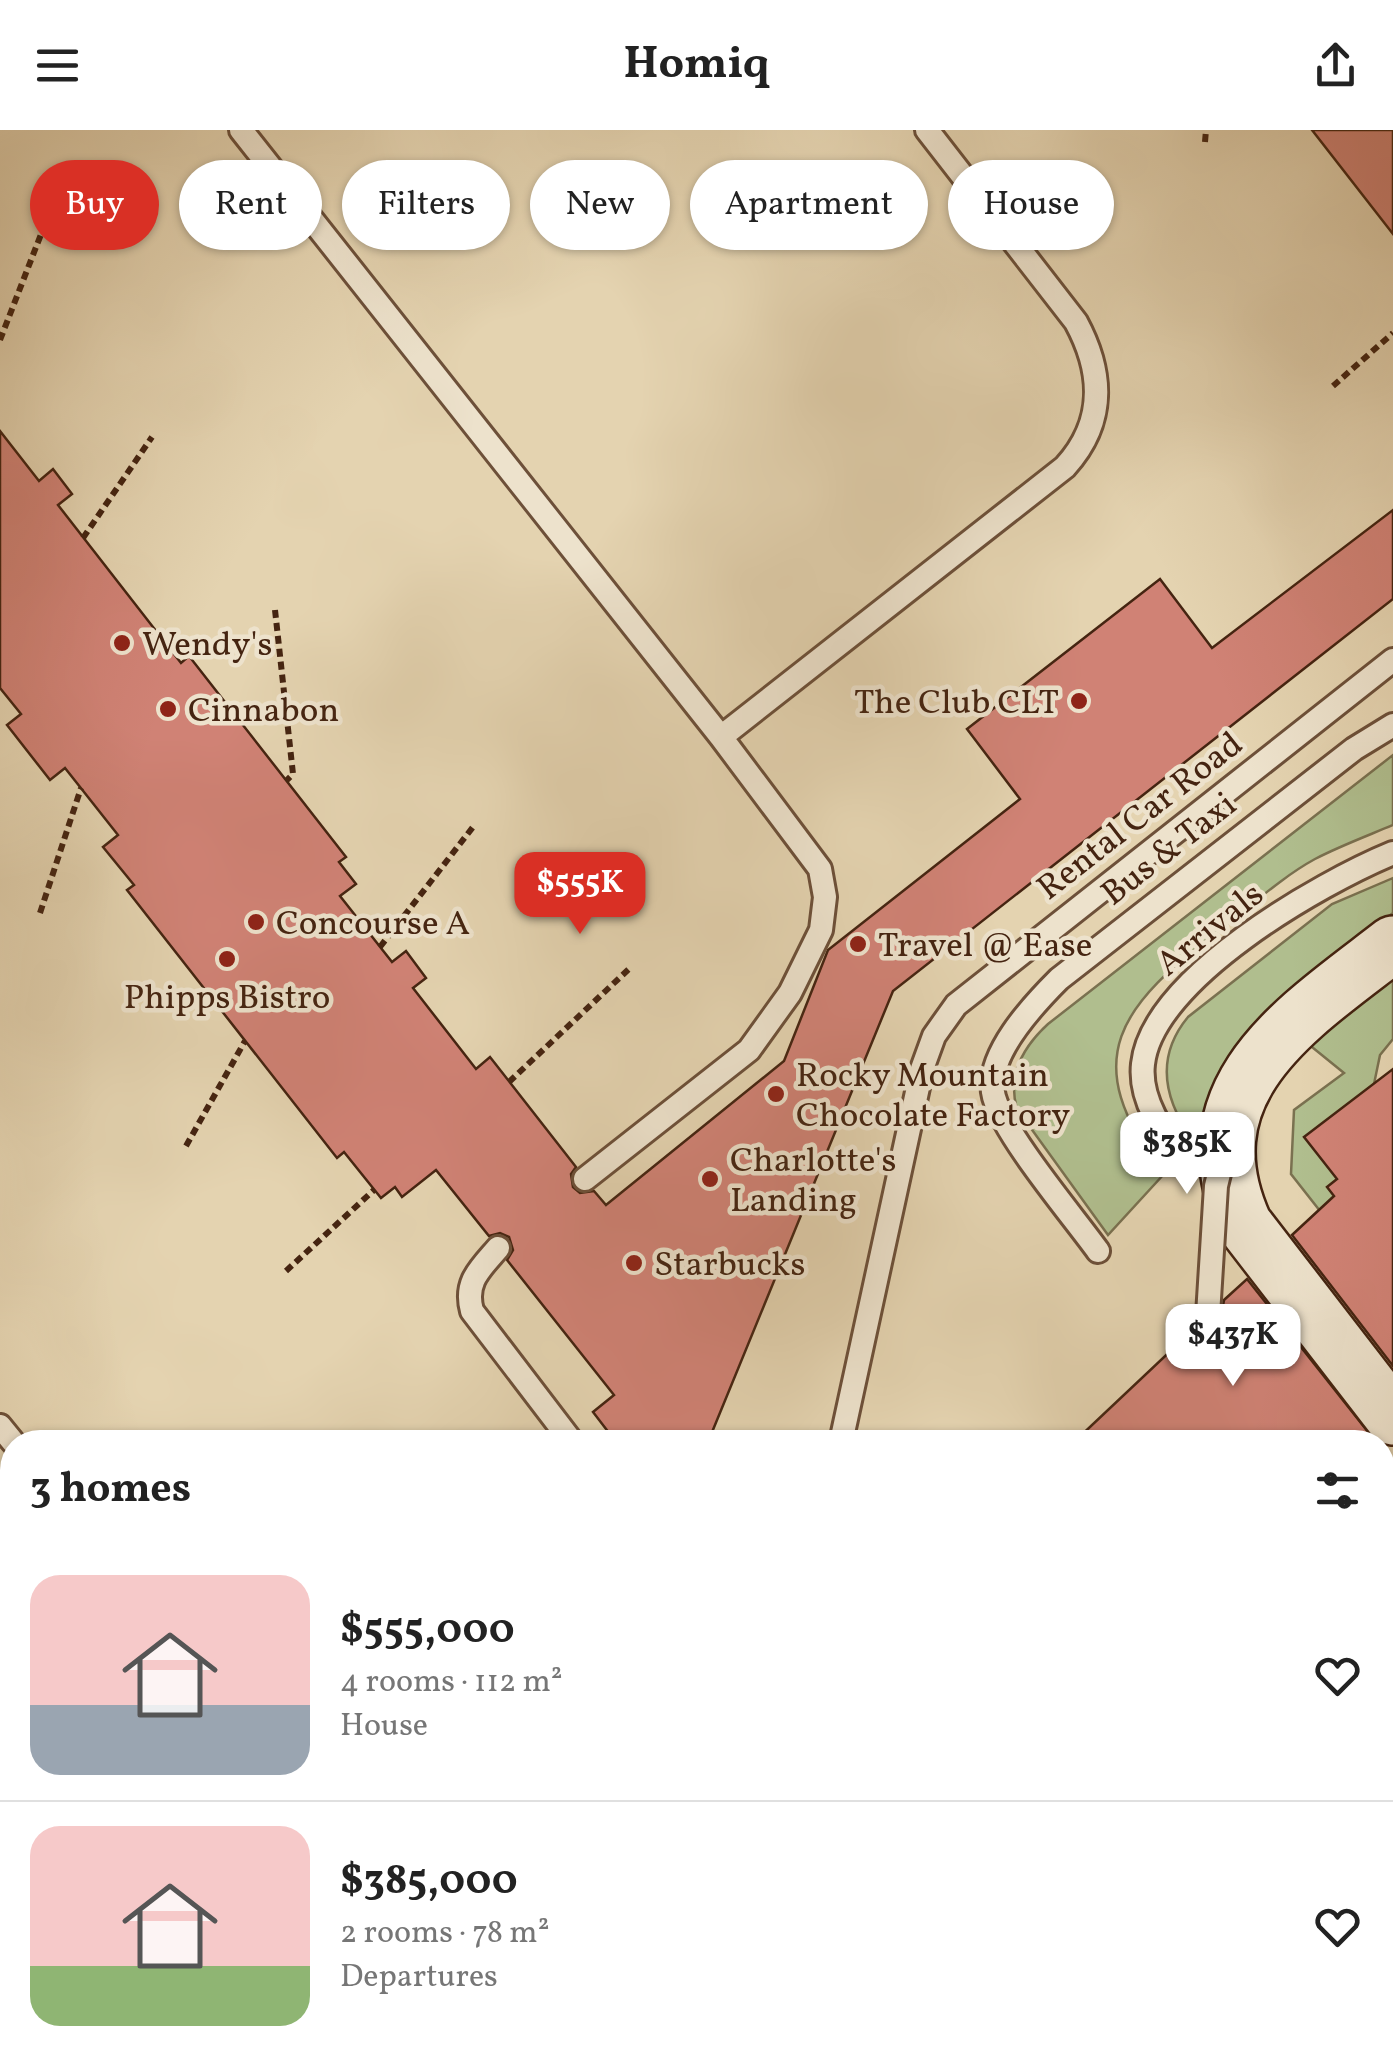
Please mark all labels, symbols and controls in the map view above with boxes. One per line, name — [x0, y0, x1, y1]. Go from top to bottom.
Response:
text: Homiq — [623, 34, 770, 97]
icon: menu — [30, 38, 85, 93]
icon: share — [1308, 38, 1363, 93]
chip: Buy — [30, 160, 159, 250]
chip: Rent — [179, 160, 322, 250]
chip: Filters — [342, 160, 510, 250]
chip: New — [530, 160, 670, 250]
chip: Apartment — [690, 160, 928, 250]
chip: House — [948, 160, 1114, 250]
place label: Wendy's — [142, 622, 272, 670]
marker: Wendy's — [111, 632, 133, 654]
place label: The Club CLT — [854, 680, 1059, 728]
place label: Cinnabon — [188, 688, 339, 736]
marker: The Club CLT — [1068, 690, 1090, 712]
marker: Cinnabon — [157, 698, 179, 720]
street label: Rental Car Road — [1028, 722, 1254, 913]
street label: Bus & Taxi — [1092, 782, 1248, 918]
pin: $555K — [510, 852, 650, 937]
text: $555K — [536, 862, 624, 906]
street label: Arrivals — [1147, 872, 1275, 989]
place label: Concourse A — [276, 901, 470, 949]
marker: Concourse A — [245, 911, 267, 933]
place label: Travel @ Ease — [878, 923, 1092, 971]
marker: Travel @ Ease — [847, 933, 869, 955]
marker: Phipps Bistro — [216, 948, 238, 970]
place label: Phipps Bistro — [124, 975, 330, 1023]
place label: Rocky Mountain Chocolate Factory — [796, 1053, 1070, 1141]
marker: Rocky Mountain Chocolate Factory — [765, 1083, 787, 1105]
pin: $385K — [1117, 1112, 1257, 1197]
text: $385K — [1142, 1122, 1232, 1166]
place label: Charlotte's Landing — [730, 1138, 897, 1226]
marker: Charlotte's Landing — [699, 1168, 721, 1190]
place label: Starbucks — [654, 1242, 805, 1290]
marker: Starbucks — [623, 1252, 645, 1274]
pin: $437K — [1163, 1304, 1303, 1389]
text: $437K — [1188, 1314, 1278, 1358]
text: 3 homes — [30, 1461, 191, 1520]
icon: filters — [1310, 1463, 1365, 1518]
text: $555,000 — [340, 1602, 515, 1661]
icon: home — [110, 1615, 230, 1735]
icon: heart — [1310, 1648, 1365, 1703]
text: 4 rooms · 112 m² — [340, 1661, 563, 1705]
text: House — [340, 1705, 428, 1749]
text: $385,000 — [340, 1853, 518, 1912]
icon: home — [110, 1866, 230, 1986]
icon: heart — [1310, 1899, 1365, 1954]
text: 2 rooms · 78 m² — [340, 1912, 550, 1956]
text: Departures — [340, 1956, 498, 2000]

